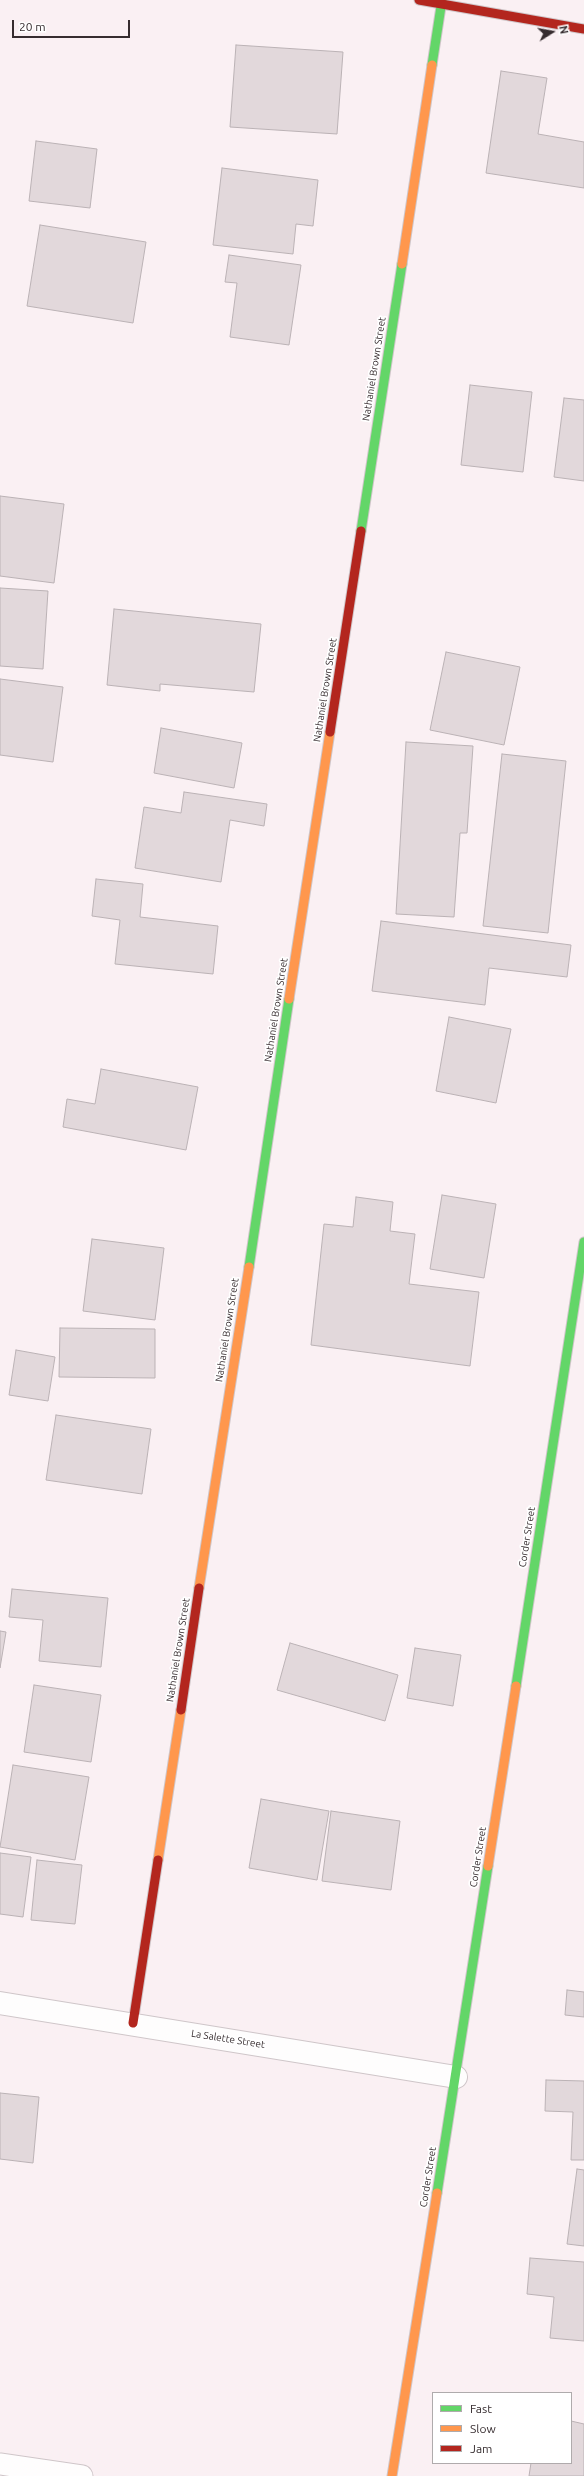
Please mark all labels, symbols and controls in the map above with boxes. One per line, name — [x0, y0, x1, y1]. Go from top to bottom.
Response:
scale bar — [14, 12, 132, 38]
north arrow — [532, 12, 572, 52]
text: 20 m — [19, 20, 46, 33]
text: N — [557, 25, 570, 35]
street label: Nathaniel Brown Street — [360, 316, 388, 422]
street label: Nathaniel Brown Street — [311, 637, 339, 743]
street label: Nathaniel Brown Street — [262, 957, 290, 1063]
street label: Nathaniel Brown Street — [213, 1277, 241, 1383]
street label: Corder Street — [516, 1506, 538, 1568]
street label: Nathaniel Brown Street — [164, 1597, 192, 1703]
street label: Corder Street — [467, 1826, 489, 1888]
street label: La Salette Street — [190, 2027, 266, 2051]
street label: Corder Street — [417, 2146, 439, 2208]
legend — [432, 2392, 572, 2464]
text: Fast — [470, 2402, 492, 2415]
text: Slow — [470, 2422, 496, 2435]
text: Jam — [470, 2442, 492, 2455]

